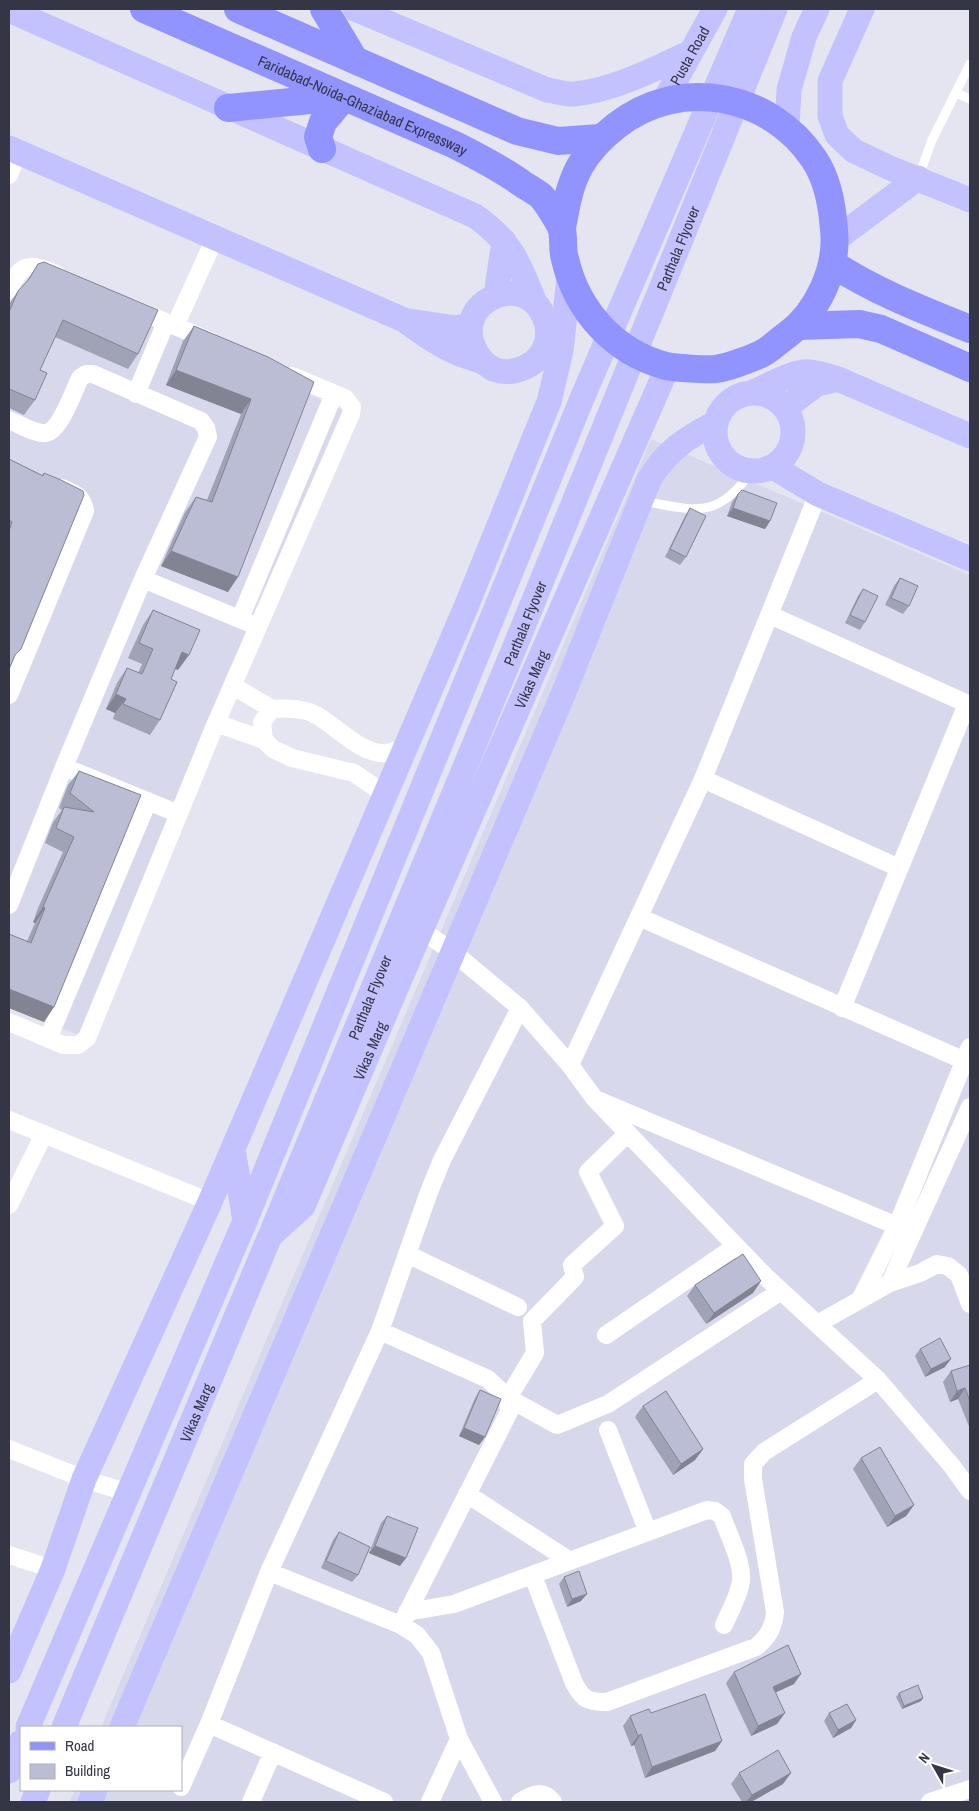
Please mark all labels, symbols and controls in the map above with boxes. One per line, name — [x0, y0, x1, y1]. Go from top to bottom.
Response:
street label: Pusta Road — [664, 22, 714, 89]
street label: Faridabad-Noida-Ghaziabad Expressway — [255, 50, 472, 161]
street label: Parthala Flyover — [651, 203, 704, 294]
street label: Parthala Flyover — [498, 578, 551, 669]
street label: Vikas Marg — [509, 646, 553, 712]
street label: Parthala Flyover — [342, 952, 396, 1043]
street label: Vikas Marg — [348, 1018, 391, 1083]
street label: Vikas Marg — [174, 1380, 218, 1445]
legend — [20, 1726, 182, 1791]
text: Road — [65, 1735, 94, 1756]
north arrow — [909, 1741, 959, 1791]
text: N — [914, 1749, 934, 1767]
text: Building — [65, 1760, 110, 1781]

